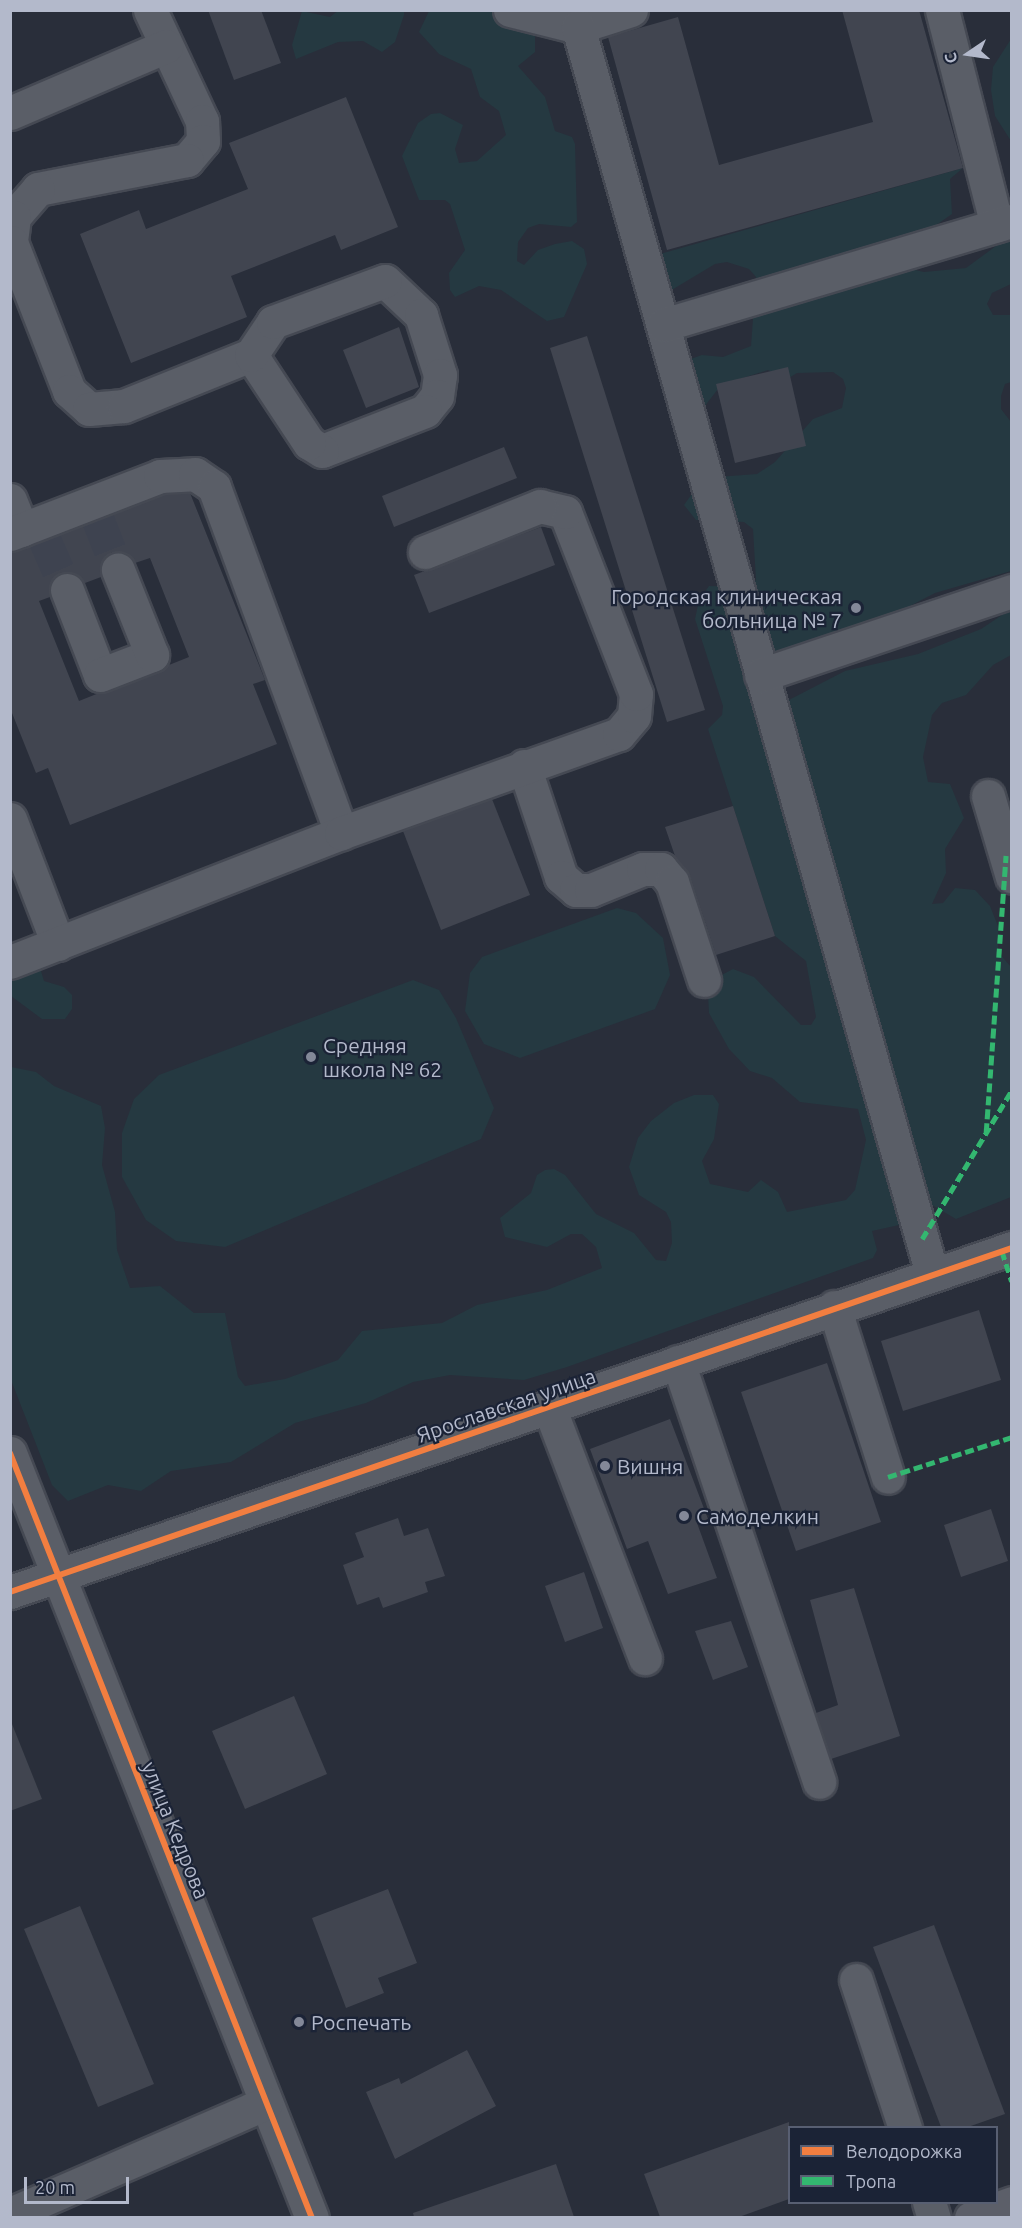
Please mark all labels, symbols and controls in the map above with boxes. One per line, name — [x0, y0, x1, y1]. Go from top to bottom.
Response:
north arrow — [938, 24, 998, 84]
text: С — [941, 51, 960, 65]
place label: Городская клиническая больница № 7 — [611, 583, 842, 633]
marker: Городская клиническая больница № 7 — [847, 599, 865, 617]
place label: Средняя школа № 62 — [323, 1032, 442, 1082]
marker: Средняя школа № 62 — [304, 1050, 318, 1064]
street label: Ярославская улица — [413, 1363, 599, 1447]
place label: Вишня — [617, 1453, 683, 1479]
marker: Вишня — [598, 1459, 612, 1473]
place label: Самоделкин — [696, 1503, 819, 1529]
marker: Самоделкин — [677, 1509, 691, 1523]
street label: улица Кедрова — [137, 1758, 215, 1902]
place label: Роспечать — [311, 2009, 411, 2035]
marker: Роспечать — [292, 2015, 306, 2029]
legend — [788, 2126, 998, 2204]
text: Велодорожка — [846, 2141, 962, 2161]
scale bar — [27, 2165, 132, 2203]
text: Тропа — [846, 2171, 896, 2191]
text: 20 m — [35, 2177, 75, 2197]

